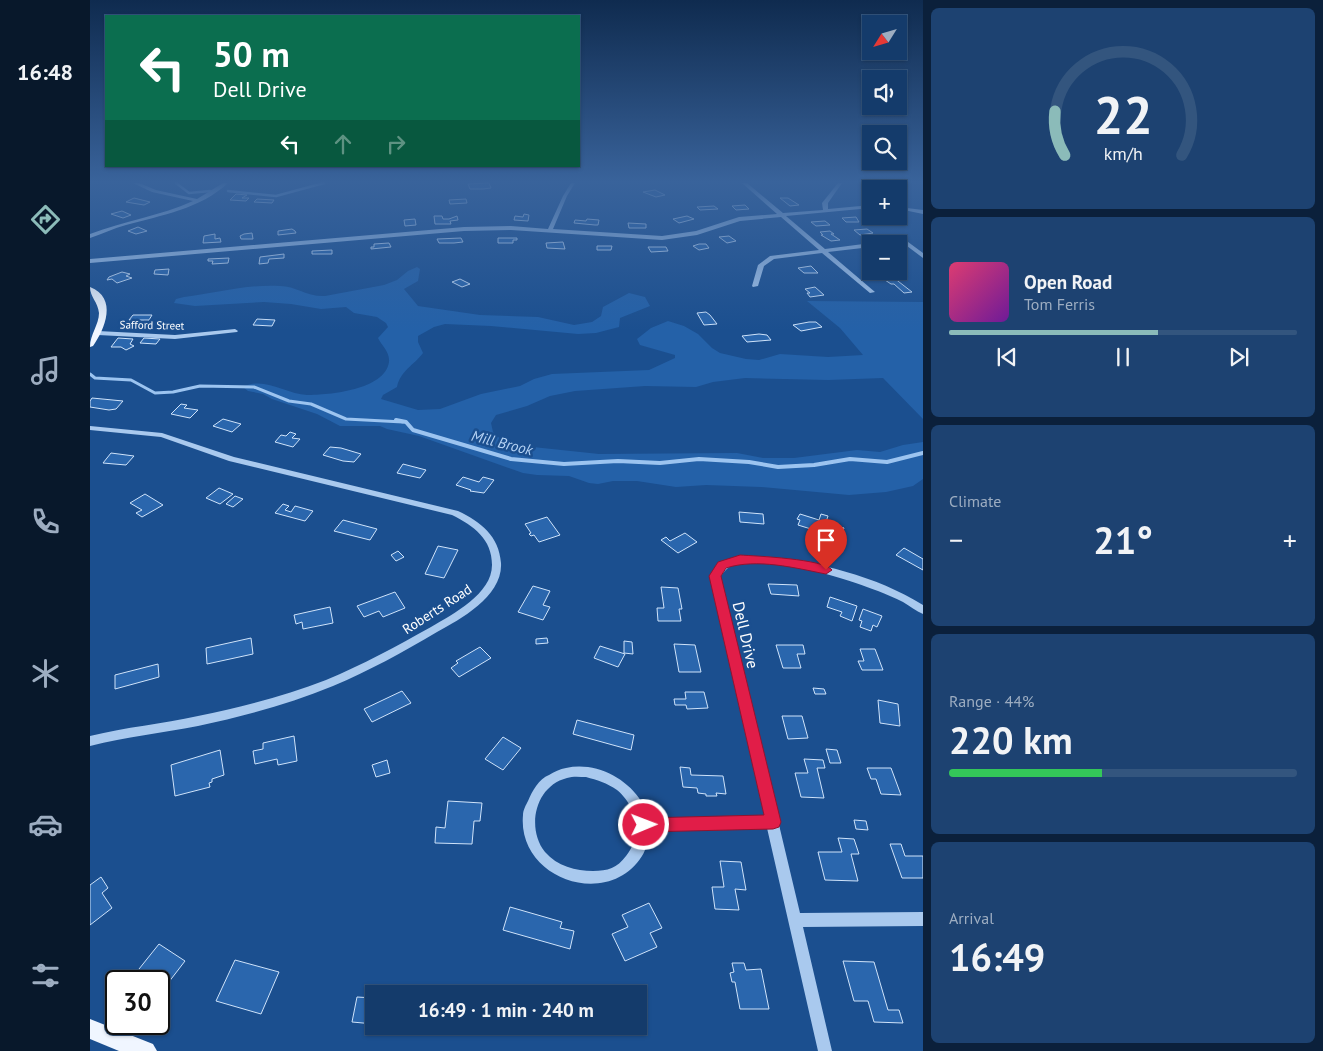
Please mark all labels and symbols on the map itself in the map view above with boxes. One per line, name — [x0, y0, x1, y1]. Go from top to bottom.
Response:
north arrow — [862, 15, 908, 60]
street label: Safford Street — [119, 317, 185, 333]
water label: Mill Brook — [470, 426, 536, 460]
pin — [805, 519, 847, 570]
street label: Roberts Road — [399, 580, 475, 638]
street label: Dell Drive — [729, 600, 763, 670]
position arrow — [617, 798, 669, 850]
speed limit sign: 30 — [105, 970, 170, 1035]

